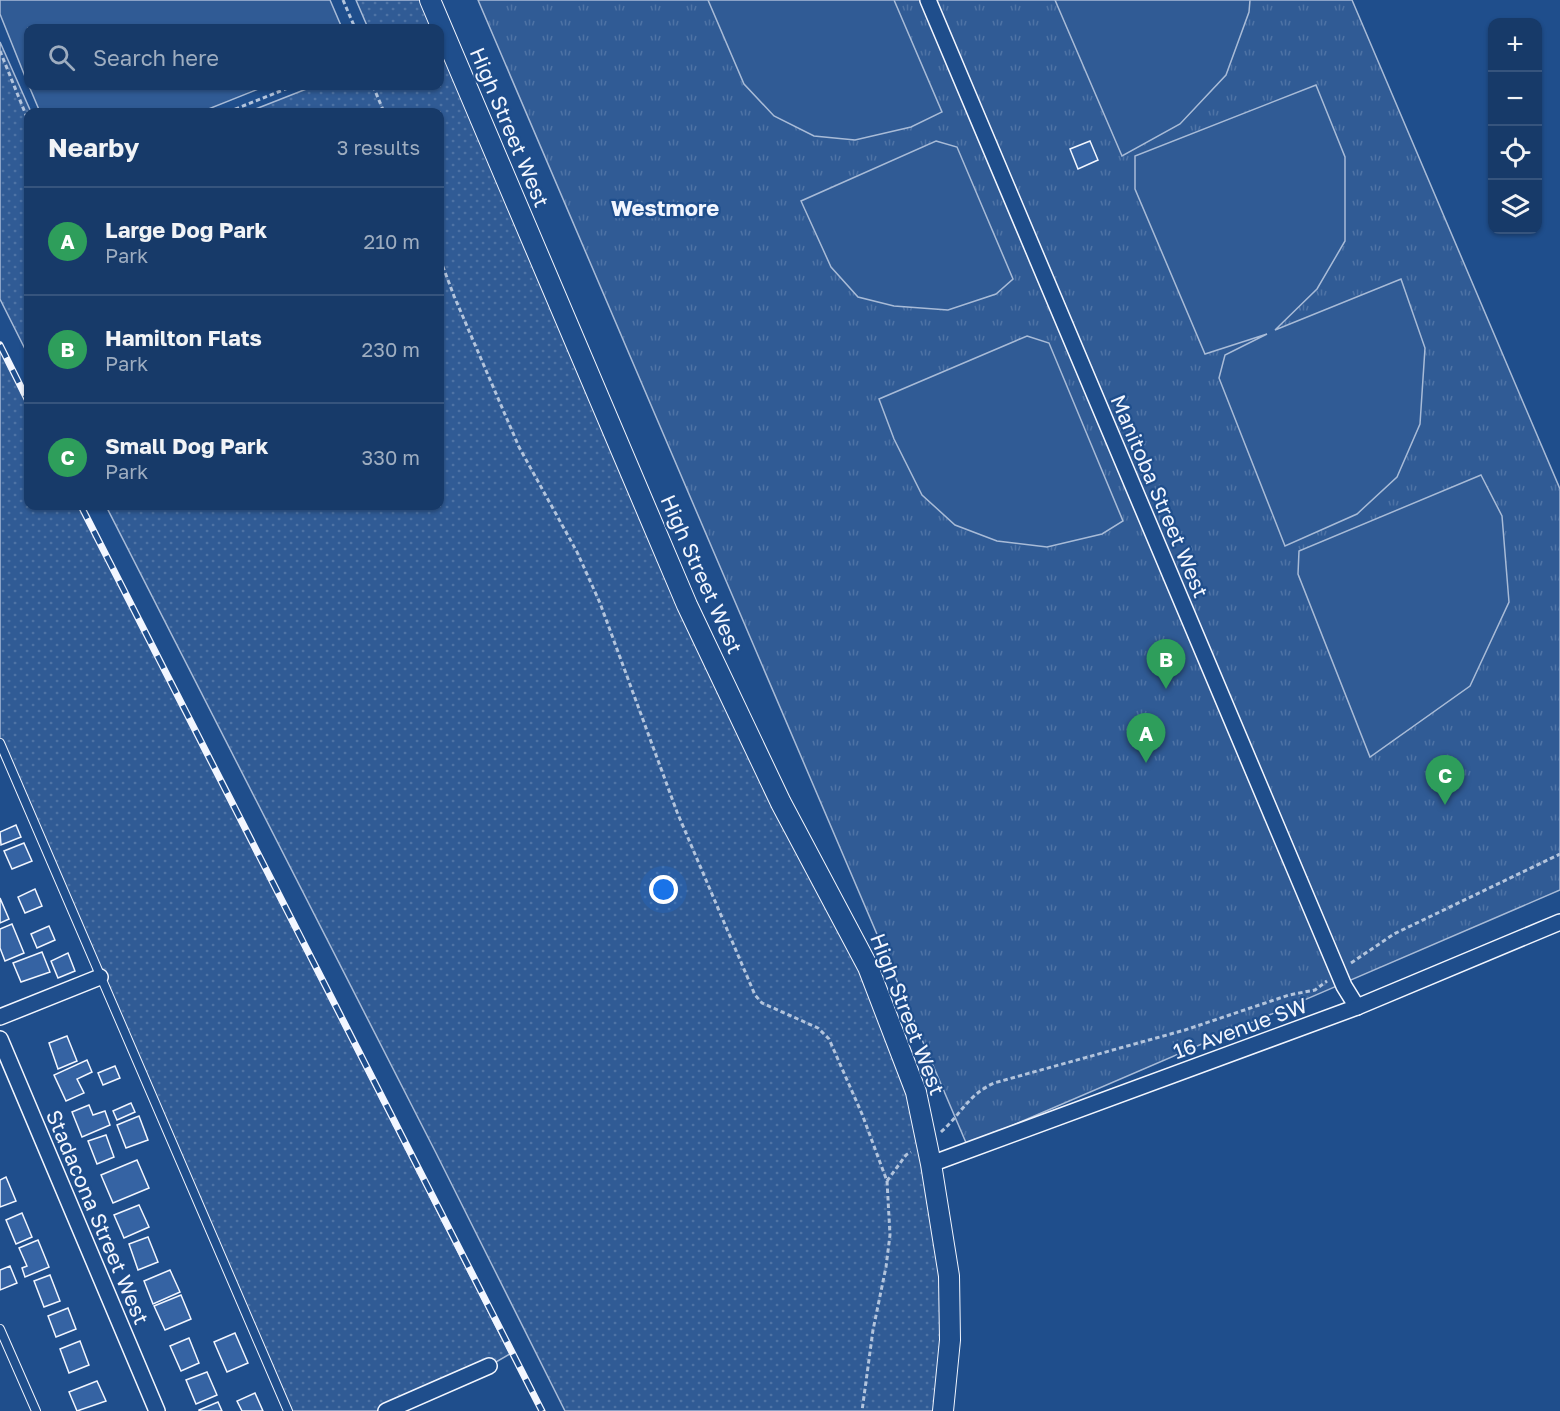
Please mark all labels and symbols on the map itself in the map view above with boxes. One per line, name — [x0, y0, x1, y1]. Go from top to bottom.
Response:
street label: High Street West — [465, 43, 555, 211]
district label: Westmore — [611, 194, 719, 221]
street label: Manitoba Street West — [1105, 391, 1215, 601]
street label: High Street West — [655, 491, 749, 657]
pin: B — [1146, 640, 1186, 689]
pin: A — [1126, 714, 1166, 763]
pin: C — [1426, 756, 1464, 805]
your location — [649, 875, 678, 904]
street label: High Street West — [865, 929, 951, 1099]
street label: 16 Avenue SW — [1169, 992, 1311, 1064]
street label: Stadacona Street West — [41, 1106, 155, 1328]

